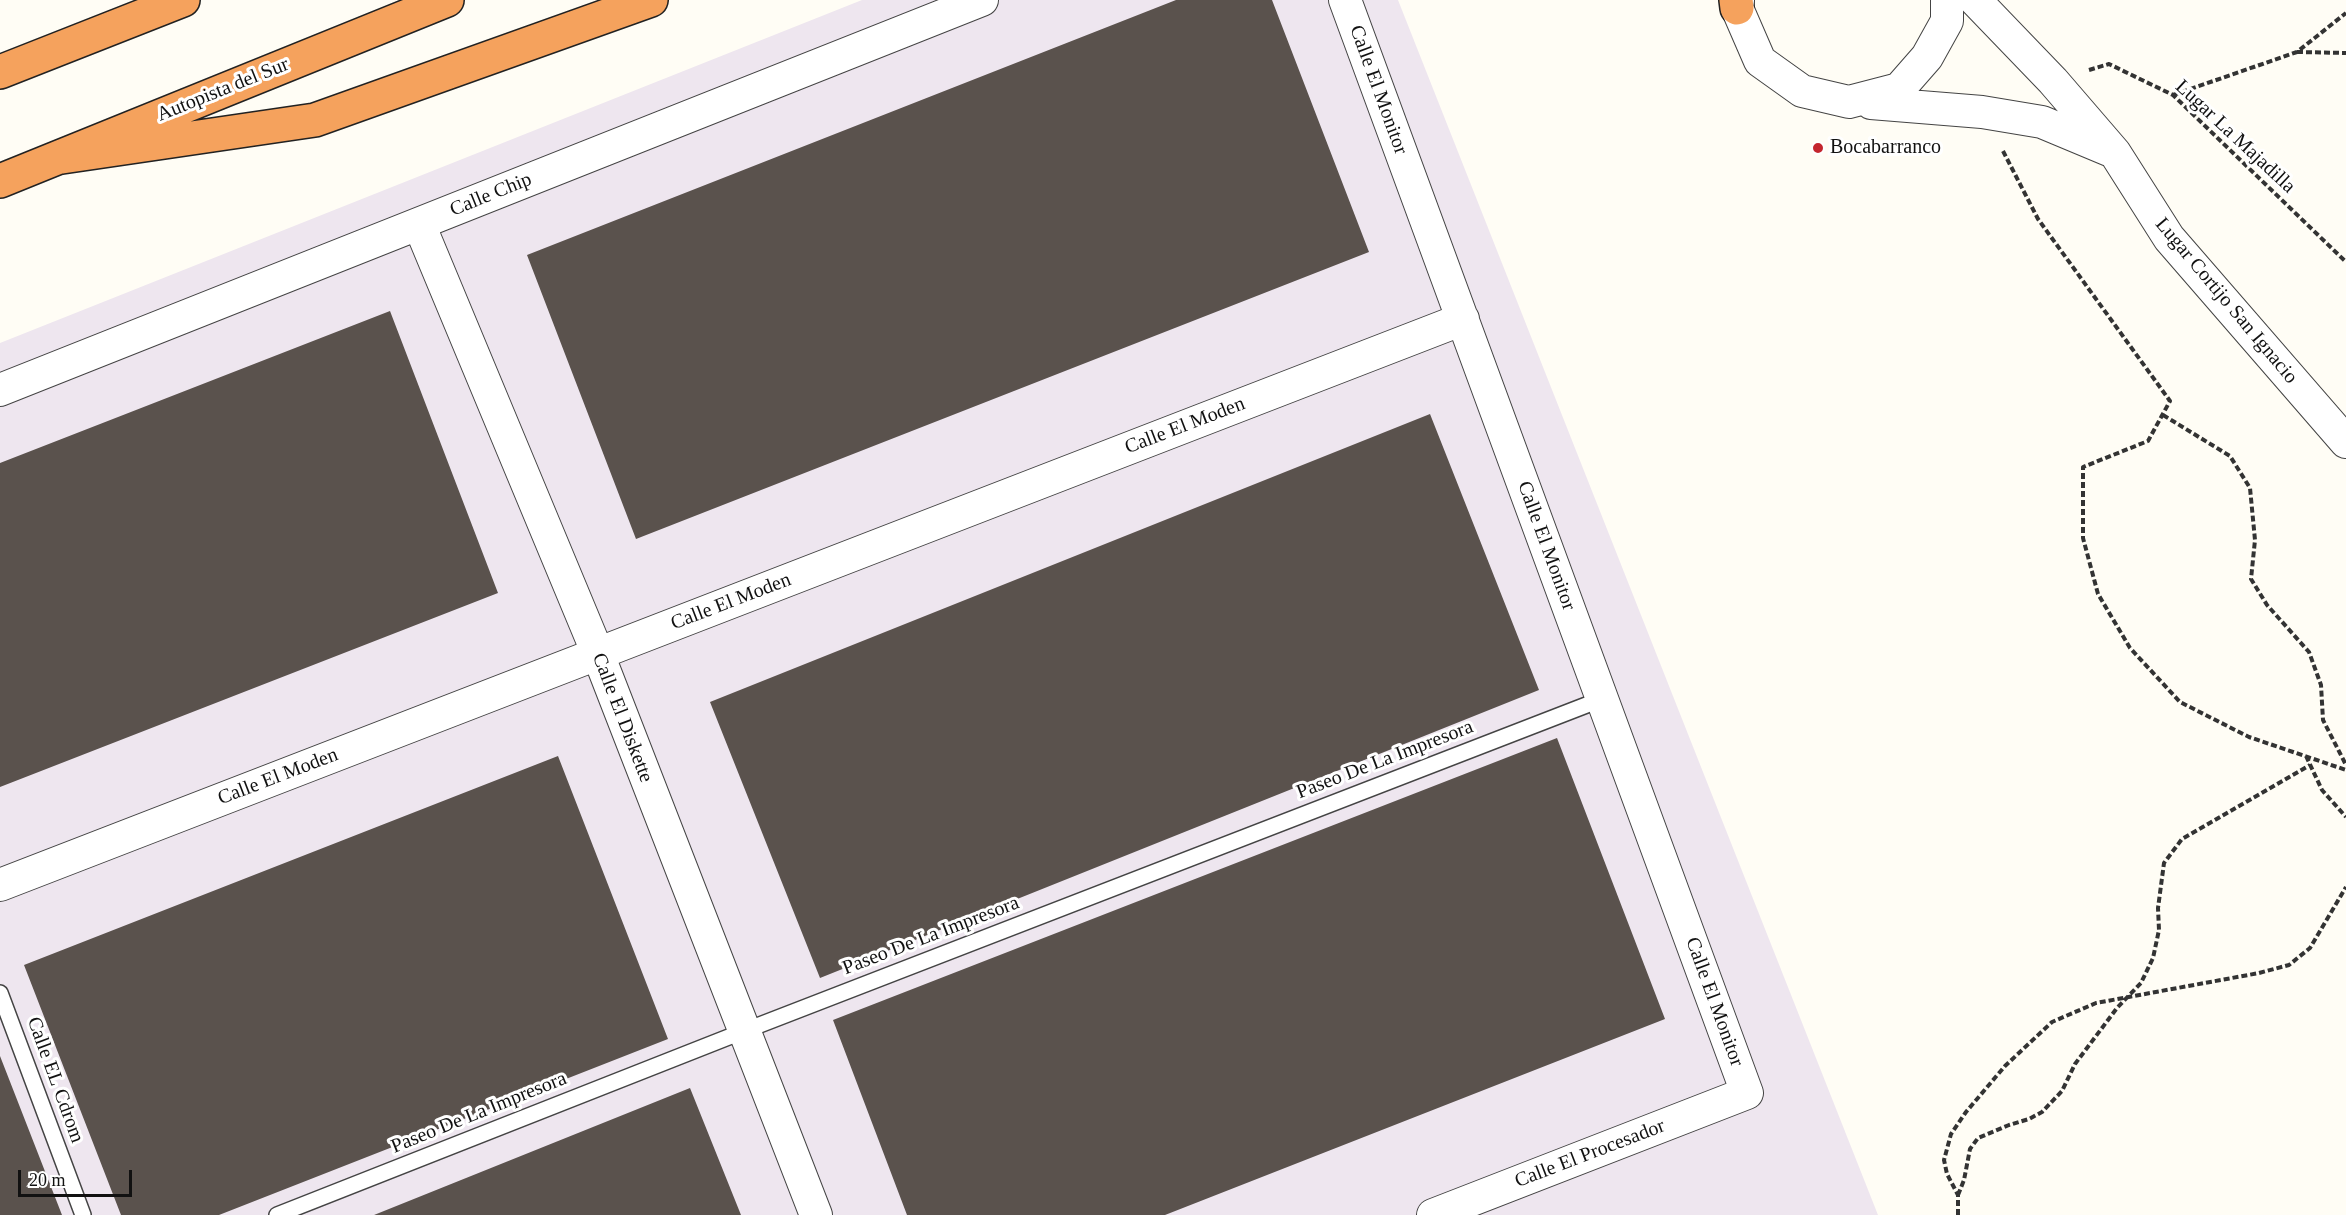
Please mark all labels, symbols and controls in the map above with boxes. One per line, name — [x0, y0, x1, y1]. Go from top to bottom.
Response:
street label: Calle El Monitor — [1344, 22, 1412, 158]
street label: Autopista del Sur — [154, 53, 292, 127]
street label: Lugar La Majadilla — [2170, 75, 2300, 199]
place label: Bocabarranco — [1830, 136, 1941, 160]
marker: Bocabarranco — [1811, 141, 1825, 155]
street label: Calle Chip — [447, 168, 535, 222]
street label: Lugar Cortijo San Ignacio — [2150, 213, 2302, 389]
street label: Calle El Moden — [1122, 392, 1248, 460]
street label: Calle El Monitor — [1512, 478, 1580, 614]
street label: Calle El Moden — [668, 568, 794, 636]
street label: Calle El Diskette — [586, 650, 658, 786]
street label: Paseo De La Impresora — [1293, 715, 1477, 805]
street label: Calle El Moden — [215, 743, 341, 811]
street label: Paseo De La Impresora — [839, 891, 1023, 981]
street label: Calle El Monitor — [1680, 934, 1748, 1070]
street label: Calle EL Cdrom — [21, 1014, 89, 1146]
street label: Paseo De La Impresora — [388, 1067, 570, 1159]
street label: Calle El Procesador — [1512, 1114, 1668, 1194]
scale bar — [21, 1158, 135, 1196]
text: 20 m — [29, 1170, 66, 1190]

